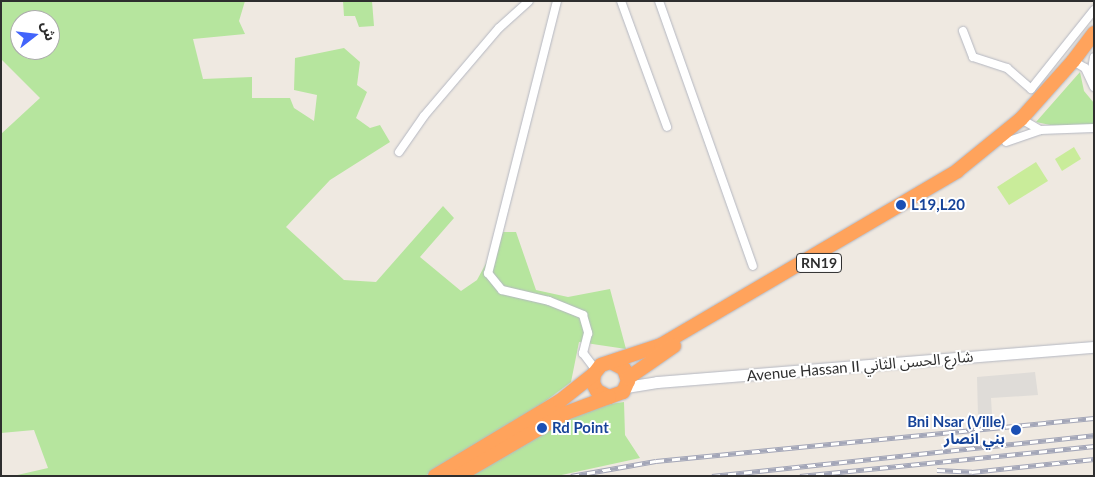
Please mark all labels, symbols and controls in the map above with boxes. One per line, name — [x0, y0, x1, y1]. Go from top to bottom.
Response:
north arrow — [10, 10, 60, 60]
text: ش — [38, 19, 60, 43]
place label: L19,L20 — [911, 196, 965, 214]
marker: L19,L20 — [895, 199, 907, 211]
road number: RN19 — [795, 252, 843, 274]
street label: Avenue Hassan II شارع الحسن الثاني — [746, 347, 974, 385]
place label: Bni Nsar (Ville) بني انصار — [907, 412, 1005, 447]
place label: Rd Point — [552, 419, 609, 437]
marker: Rd Point — [536, 422, 548, 434]
marker: Bni Nsar (Ville) بني انصار — [1009, 423, 1023, 437]

